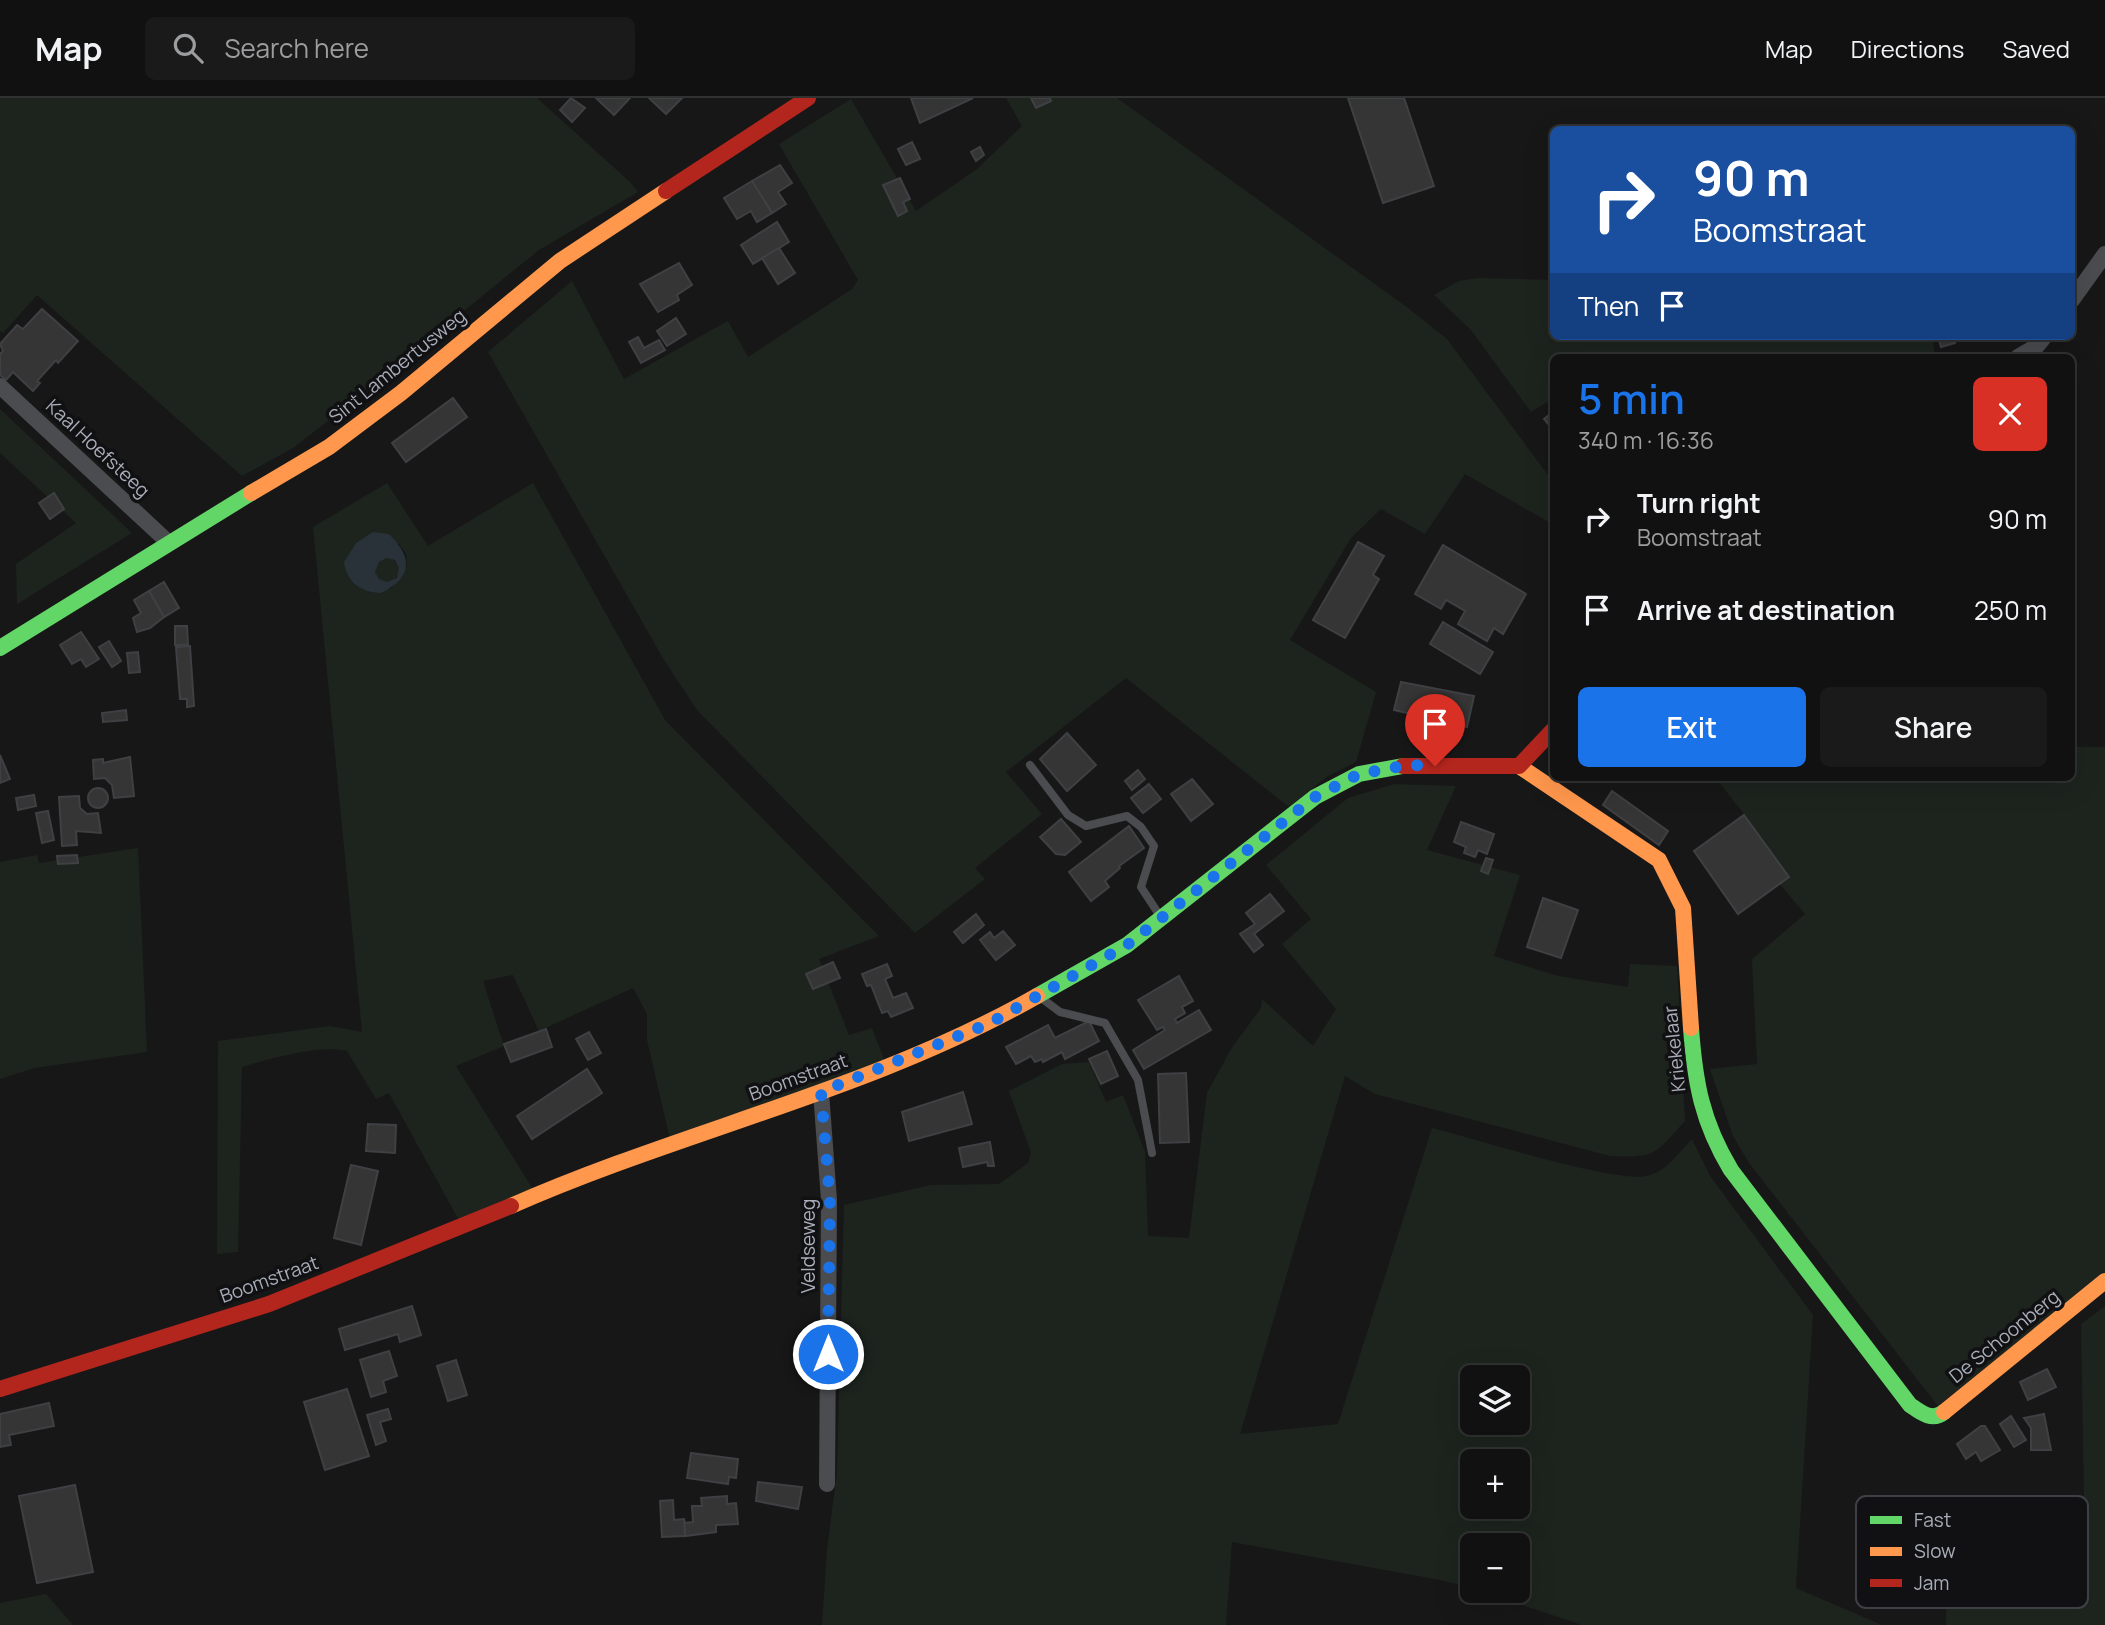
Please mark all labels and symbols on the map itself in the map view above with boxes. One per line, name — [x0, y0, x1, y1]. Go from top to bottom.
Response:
street label: Sint Lambertusweg — [323, 303, 471, 429]
street label: Kaal Hoefsteeg — [40, 393, 156, 503]
pin — [1405, 694, 1465, 766]
street label: Kriekelaar — [1657, 1005, 1691, 1093]
street label: Boomstraat — [745, 1047, 851, 1107]
street label: Veldseweg — [795, 1199, 821, 1293]
street label: Boomstraat — [216, 1249, 322, 1309]
street label: De Schoonberg — [1943, 1283, 2065, 1389]
position arrow — [791, 1317, 865, 1391]
legend — [1856, 1496, 2088, 1608]
text: Fast — [1914, 1507, 1951, 1533]
text: Slow — [1914, 1538, 1956, 1564]
text: Jam — [1914, 1570, 1949, 1596]

